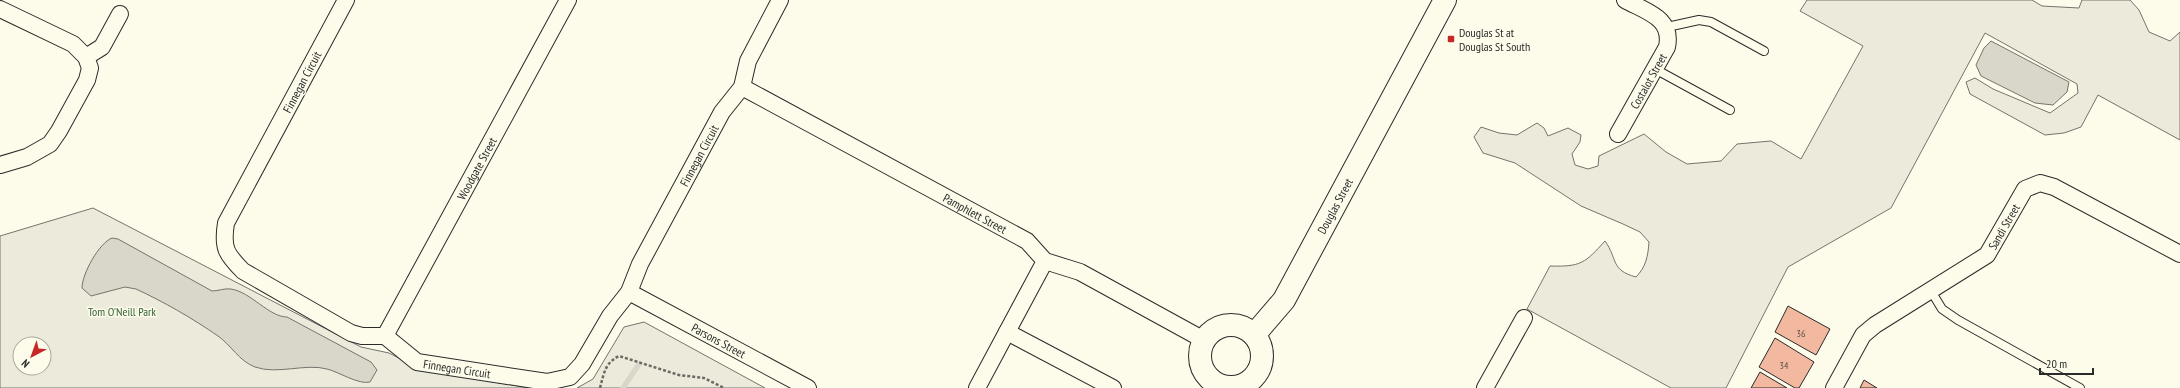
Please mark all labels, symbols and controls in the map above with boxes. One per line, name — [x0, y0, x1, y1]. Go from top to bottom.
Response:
place label: Douglas St at Douglas St South — [1459, 25, 1530, 54]
marker: Douglas St at Douglas St South — [1446, 34, 1456, 44]
street label: Finnegan Circuit — [280, 48, 325, 115]
street label: Costalot Street — [1626, 50, 1670, 111]
street label: Finnegan Circuit — [676, 121, 722, 189]
street label: Woodgate Street — [453, 134, 500, 202]
street label: Douglas Street — [1314, 175, 1356, 236]
street label: Pamphlett Street — [941, 190, 1010, 237]
street label: Sandi Street — [1984, 200, 2023, 252]
park label: Tom O'Neill Park — [88, 304, 156, 319]
street label: Parsons Street — [689, 320, 749, 361]
house number: 36 — [1797, 327, 1806, 340]
north arrow — [12, 336, 52, 376]
scale bar — [2040, 350, 2093, 376]
text: N — [19, 356, 32, 371]
street label: Finnegan Circuit — [422, 356, 492, 381]
text: 20 m — [2046, 356, 2067, 371]
house number: 34 — [1780, 359, 1789, 372]

